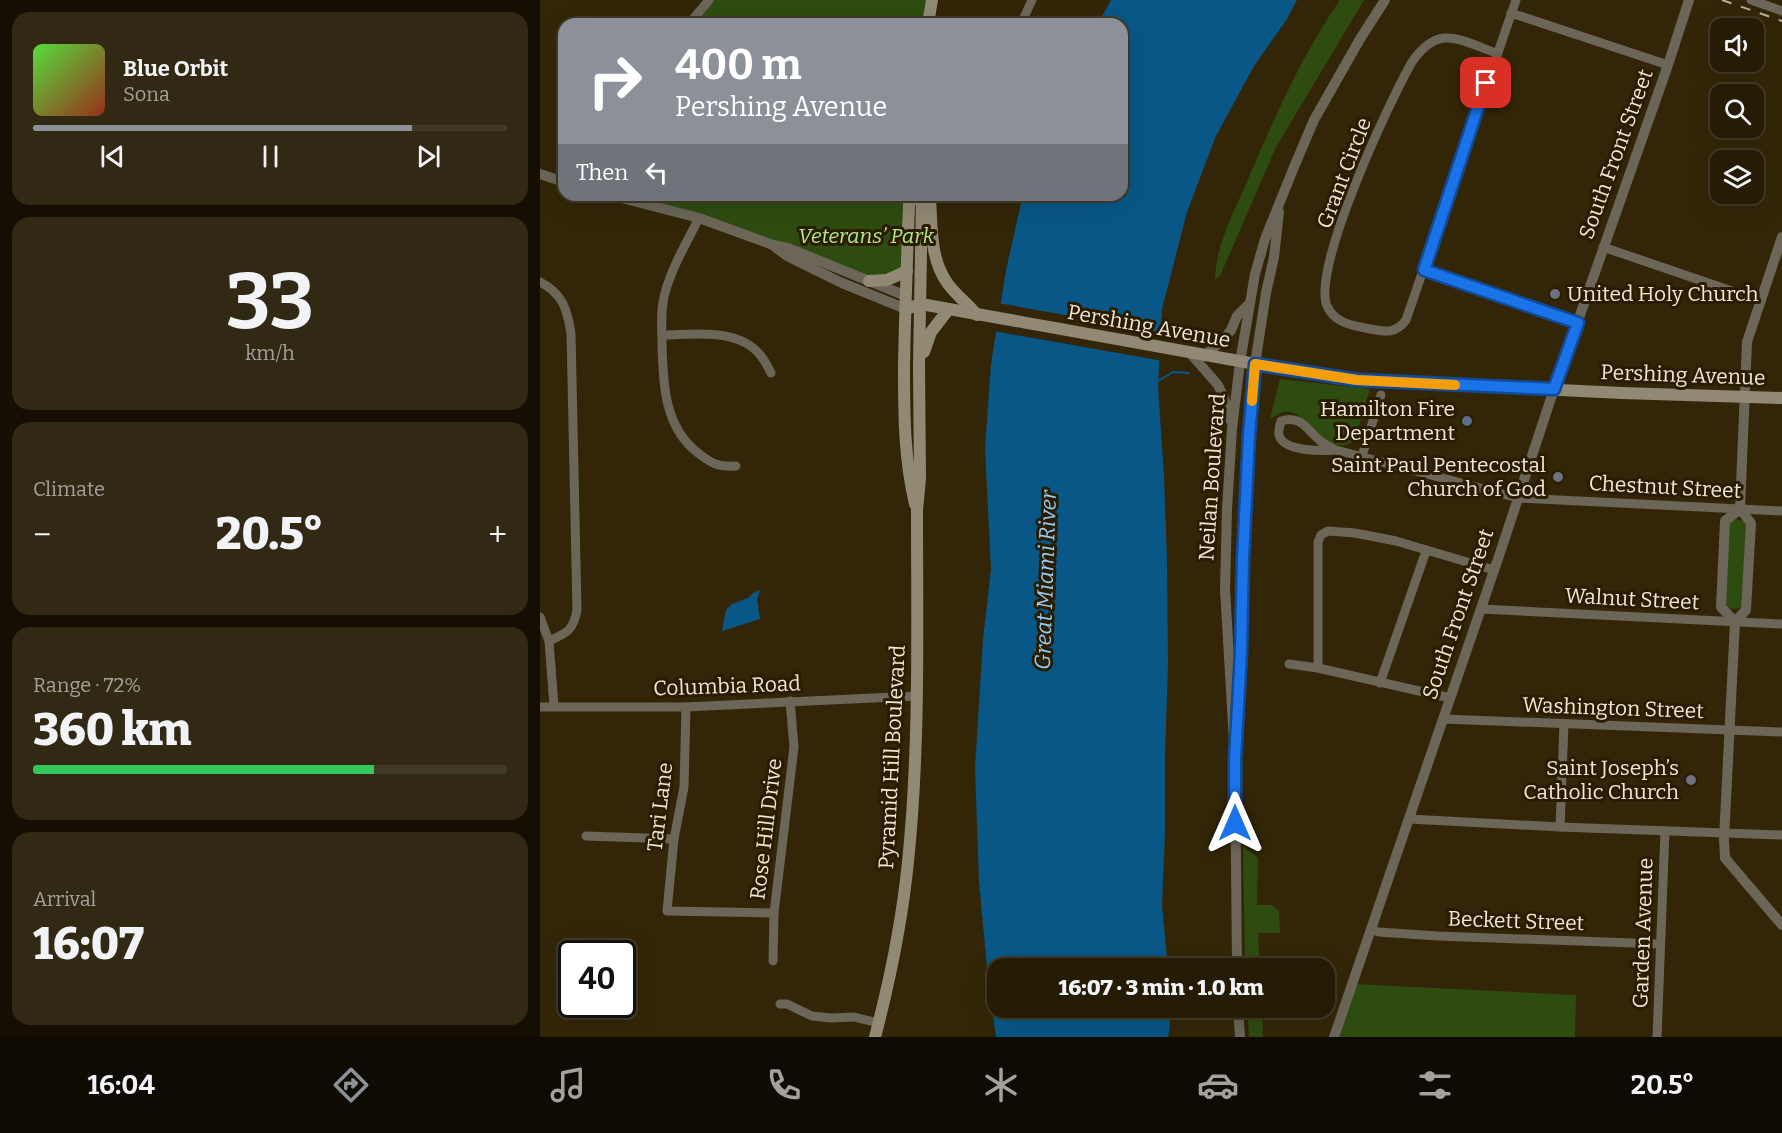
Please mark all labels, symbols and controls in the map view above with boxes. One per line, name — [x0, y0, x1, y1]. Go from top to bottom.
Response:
map controls — [1710, 18, 1764, 204]
button: sound — [1710, 18, 1764, 72]
text: 400 m — [675, 40, 802, 90]
icon: right — [576, 42, 654, 120]
text: Blue Orbit — [123, 55, 228, 82]
pin — [1460, 57, 1511, 108]
street label: South Front Street — [1573, 65, 1659, 242]
icon: arrive — [1469, 66, 1502, 99]
text: Sona — [123, 82, 170, 106]
button: search — [1710, 84, 1764, 138]
text: Pershing Avenue — [675, 91, 887, 123]
street label: Grant Circle — [1311, 114, 1377, 232]
icon: previous — [96, 140, 129, 173]
icon: pause — [254, 140, 287, 173]
icon: next — [412, 140, 445, 173]
button: layers — [1710, 150, 1764, 204]
icon: left — [640, 156, 673, 189]
text: Then — [576, 159, 628, 186]
park label: Veterans’ Park — [798, 223, 935, 249]
text: 33 — [226, 255, 314, 349]
place label: United Holy Church — [1567, 281, 1758, 307]
marker: United Holy Church — [1548, 287, 1562, 301]
street label: Pershing Avenue — [1065, 299, 1233, 353]
text: km/h — [245, 341, 295, 365]
street label: Pershing Avenue — [1600, 359, 1766, 391]
street label: Neilan Boulevard — [1193, 392, 1231, 562]
place label: Hamilton Fire Department — [1320, 396, 1455, 446]
marker: Hamilton Fire Department — [1460, 414, 1474, 428]
place label: Saint Paul Pentecostal Church of God — [1331, 452, 1546, 502]
marker: Saint Paul Pentecostal Church of God — [1551, 470, 1565, 484]
street label: Chestnut Street — [1588, 470, 1742, 504]
text: Climate — [33, 477, 105, 501]
water label: Great Miami River — [1029, 489, 1062, 670]
text: 20.5° — [216, 507, 324, 561]
text: − — [33, 515, 51, 555]
text: + — [488, 515, 507, 555]
street label: South Front Street — [1417, 525, 1500, 703]
street label: Walnut Street — [1564, 582, 1700, 616]
street label: Pyramid Hill Boulevard — [873, 644, 911, 870]
street label: Columbia Road — [653, 670, 801, 702]
text: Range · 72% — [33, 673, 141, 697]
street label: Washington Street — [1522, 692, 1705, 724]
text: 360 km — [33, 703, 192, 757]
place label: Saint Joseph’s Catholic Church — [1523, 755, 1679, 805]
street label: Rose Hill Drive — [744, 757, 788, 901]
street label: Tari Lane — [642, 761, 678, 853]
marker: Saint Joseph’s Catholic Church — [1684, 773, 1698, 787]
position arrow — [1203, 791, 1267, 855]
street label: Garden Avenue — [1627, 857, 1659, 1009]
text: Arrival — [33, 887, 96, 911]
street label: Beckett Street — [1447, 906, 1585, 936]
text: 16:07 — [33, 917, 144, 971]
speed limit sign: 40 — [558, 940, 636, 1018]
text: 16:07 · 3 min · 1.0 km — [1058, 974, 1264, 1001]
icon: directions — [330, 1064, 372, 1106]
icon: music — [547, 1064, 589, 1106]
icon: phone — [763, 1064, 805, 1106]
icon: climate — [980, 1064, 1022, 1106]
icon: car — [1197, 1064, 1239, 1106]
icon: filters — [1414, 1064, 1456, 1106]
text: 16:04 — [87, 1069, 155, 1101]
text: 20.5° — [1631, 1069, 1695, 1101]

